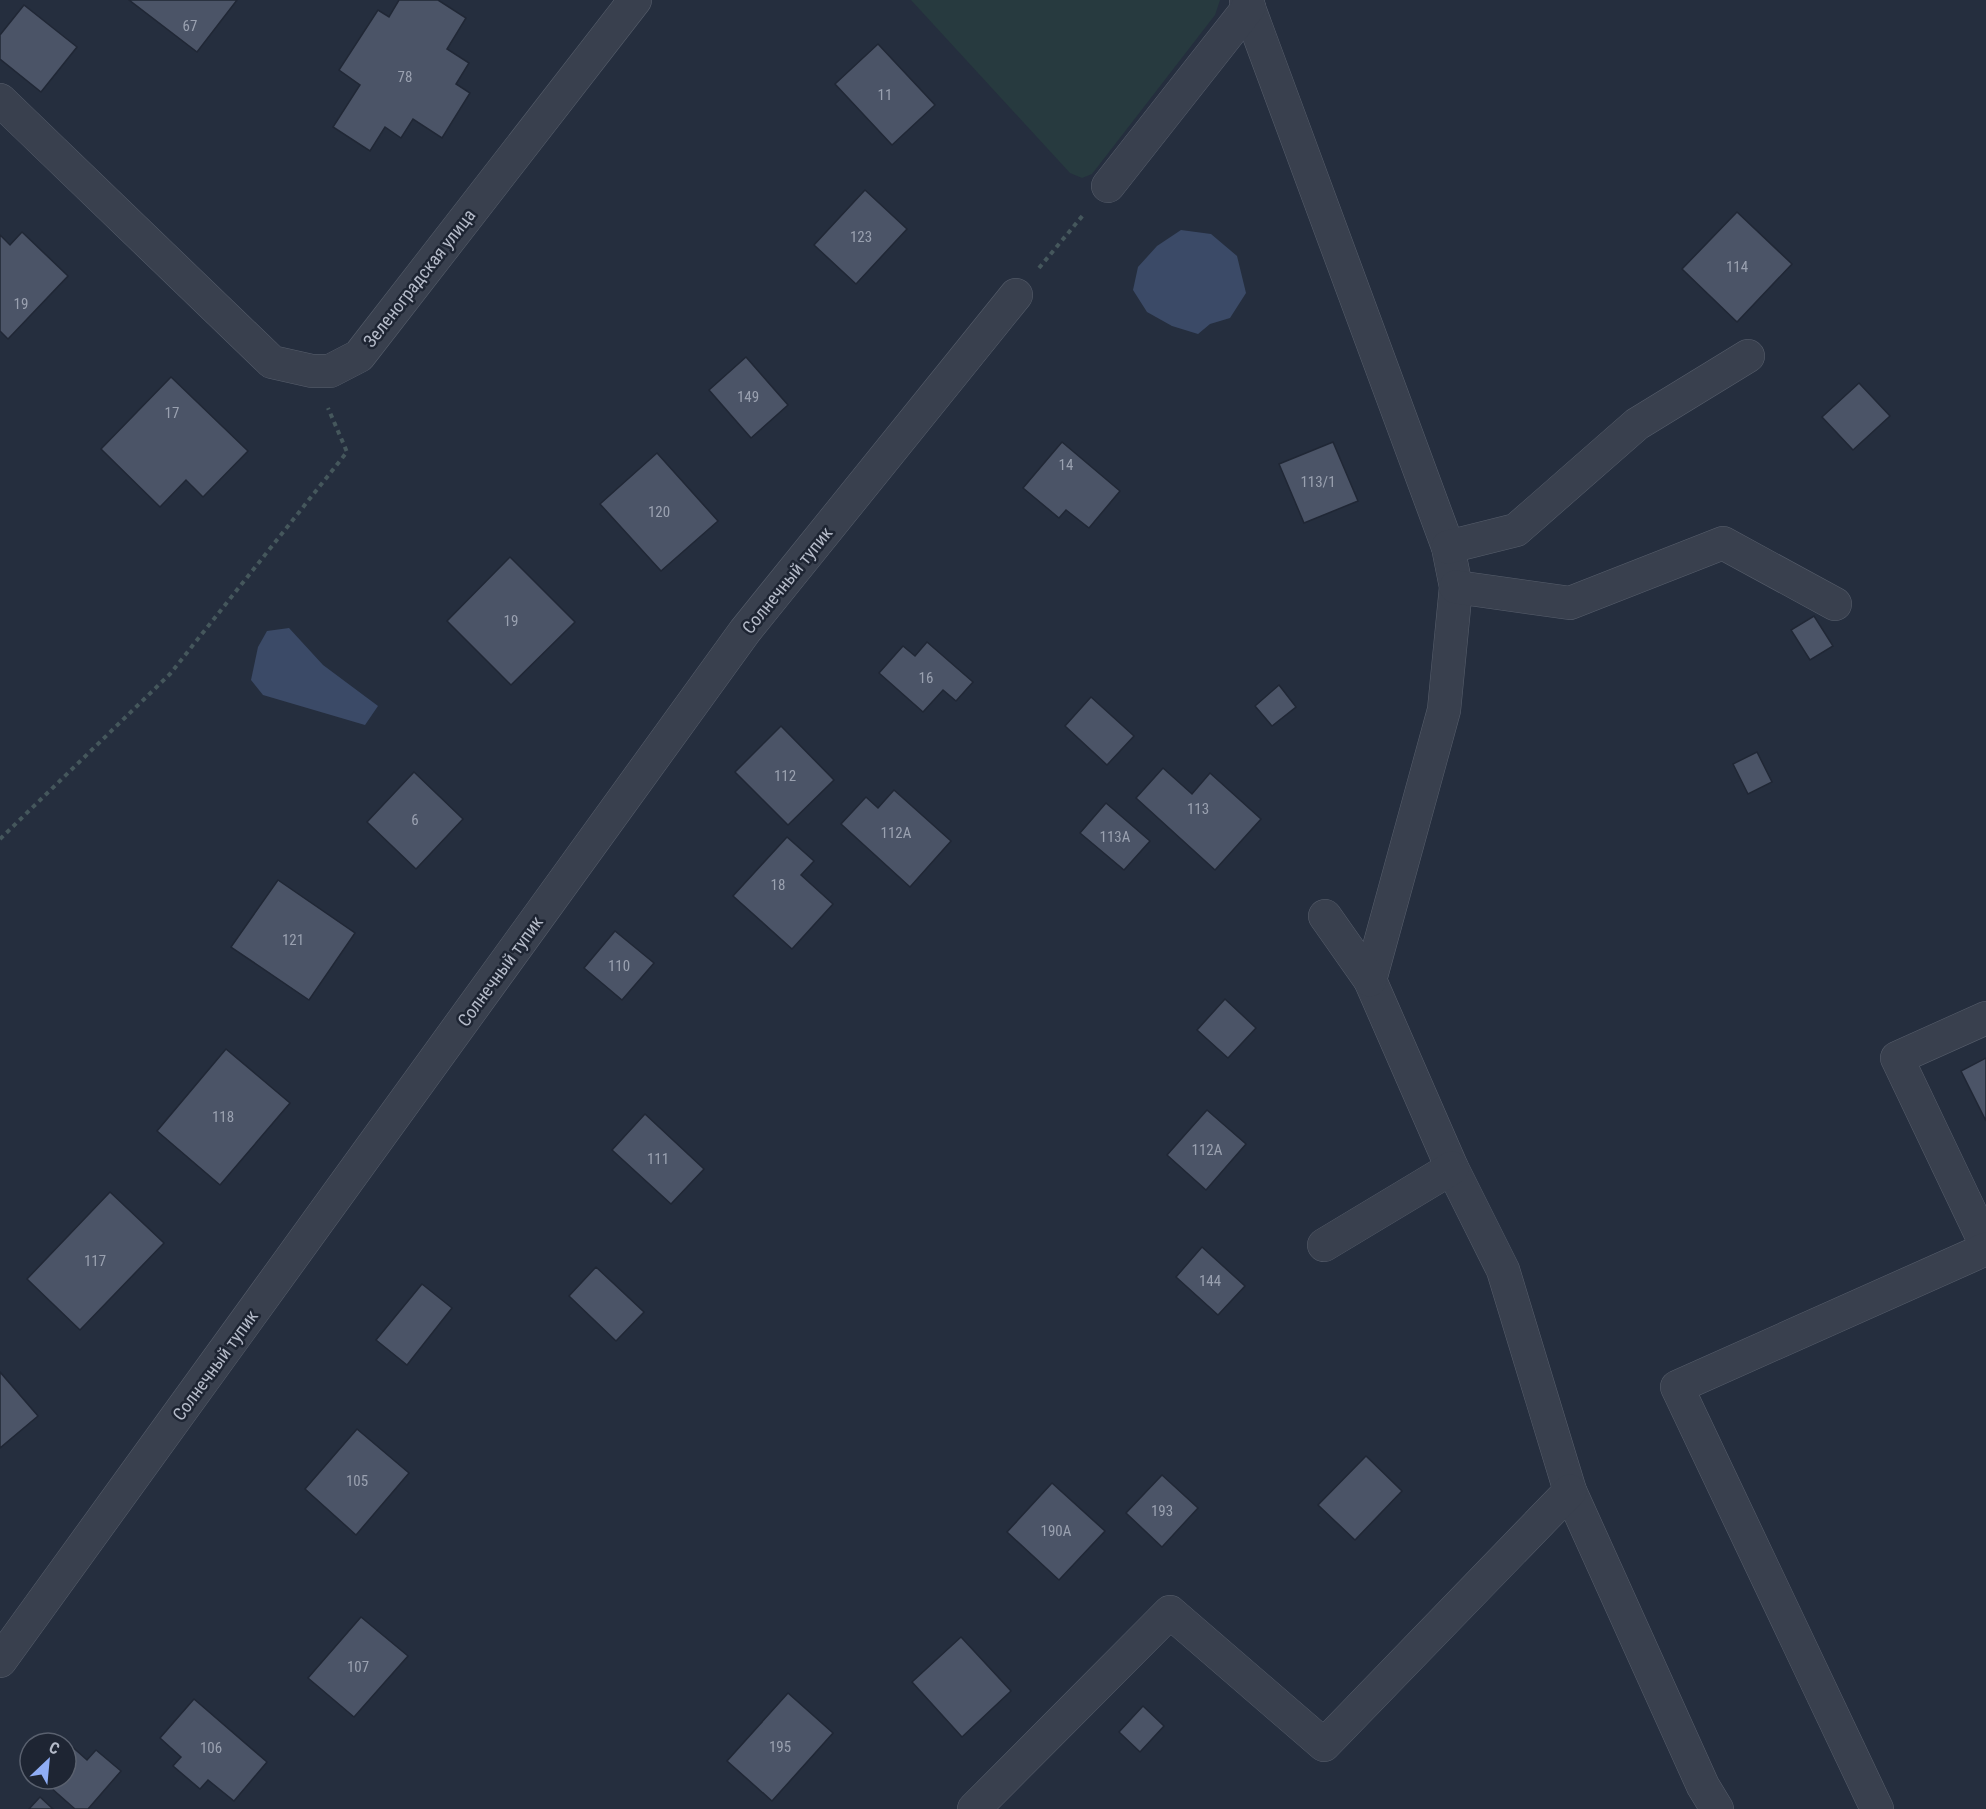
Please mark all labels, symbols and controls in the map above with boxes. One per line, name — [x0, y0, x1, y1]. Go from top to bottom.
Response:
house number: 67 — [183, 17, 197, 35]
house number: 78 — [398, 68, 412, 86]
house number: 11 — [878, 86, 892, 104]
street label: Зеленоградская улица — [359, 205, 479, 351]
house number: 123 — [850, 228, 872, 246]
house number: 114 — [1726, 258, 1748, 276]
house number: 19 — [14, 295, 28, 313]
house number: 149 — [737, 388, 759, 406]
house number: 17 — [165, 404, 179, 422]
house number: 14 — [1059, 456, 1073, 474]
house number: 113/1 — [1300, 473, 1336, 491]
house number: 120 — [648, 503, 670, 521]
street label: Солнечный тупик — [737, 522, 837, 638]
house number: 19 — [504, 612, 518, 630]
house number: 16 — [919, 669, 933, 687]
house number: 112 — [774, 767, 796, 785]
house number: 113 — [1187, 800, 1209, 818]
house number: 6 — [411, 811, 419, 829]
house number: 112А — [881, 824, 912, 842]
house number: 113А — [1100, 828, 1131, 846]
house number: 18 — [771, 876, 785, 894]
street label: Солнечный тупик — [453, 911, 547, 1030]
house number: 121 — [282, 931, 304, 949]
house number: 110 — [608, 957, 630, 975]
house number: 118 — [212, 1108, 234, 1126]
house number: 112А — [1192, 1141, 1223, 1159]
house number: 111 — [647, 1150, 669, 1168]
house number: 117 — [84, 1252, 106, 1270]
house number: 144 — [1199, 1272, 1221, 1290]
street label: Солнечный тупик — [168, 1305, 262, 1424]
house number: 105 — [346, 1472, 368, 1490]
house number: 193 — [1151, 1502, 1173, 1520]
house number: 190А — [1041, 1522, 1072, 1540]
house number: 107 — [347, 1658, 369, 1676]
north arrow — [18, 1731, 78, 1791]
text: С — [46, 1737, 63, 1759]
house number: 195 — [769, 1738, 791, 1756]
house number: 106 — [200, 1739, 222, 1757]

